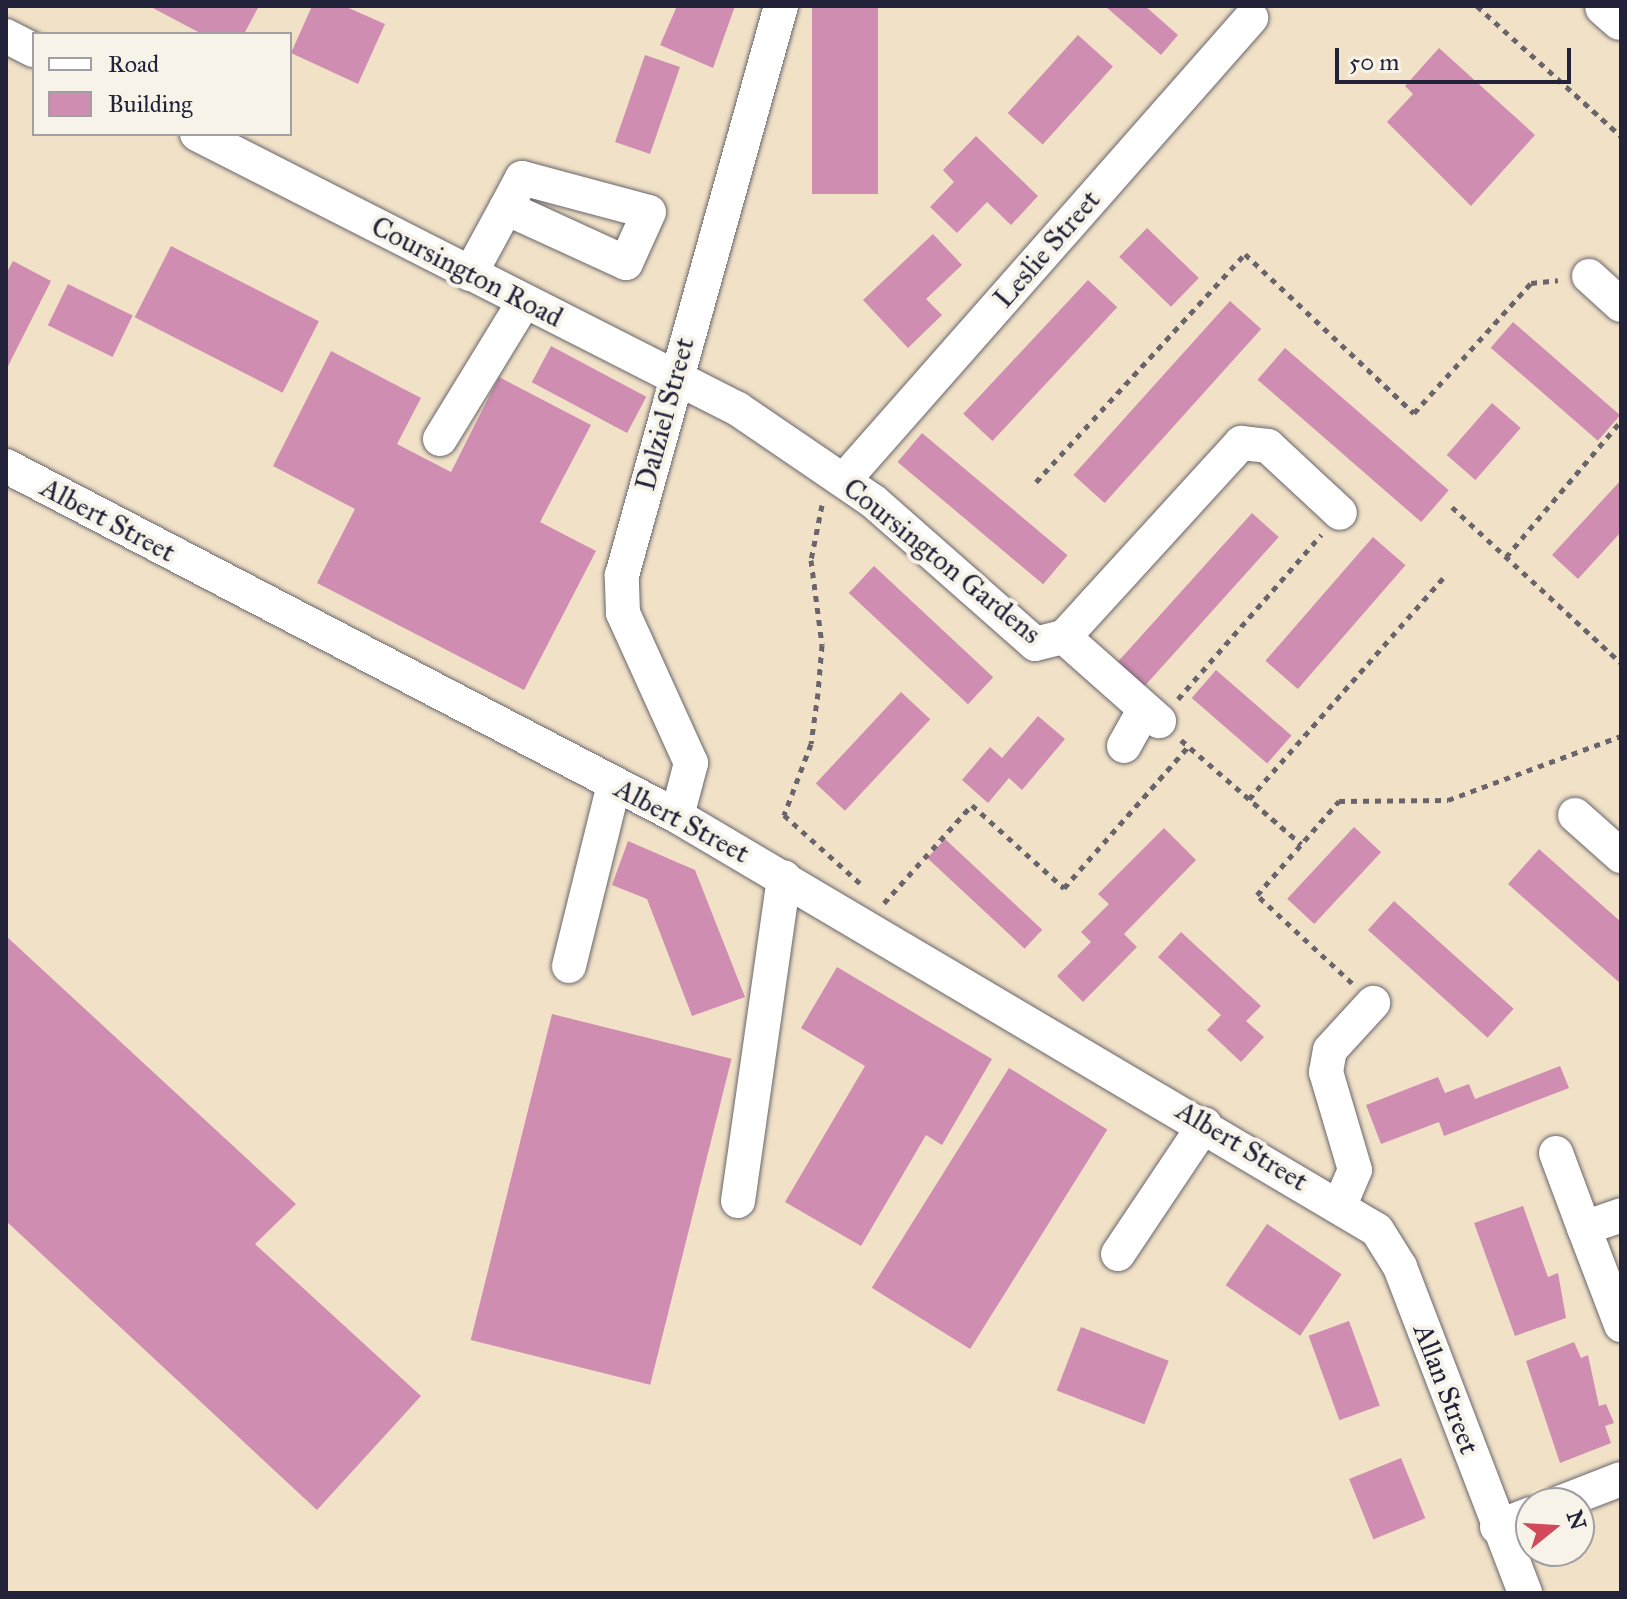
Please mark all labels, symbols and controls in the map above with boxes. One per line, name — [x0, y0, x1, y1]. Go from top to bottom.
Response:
legend — [32, 32, 292, 136]
scale bar — [1339, 32, 1575, 82]
text: 50 m — [1349, 47, 1399, 77]
text: Road — [108, 49, 159, 79]
text: Building — [108, 89, 193, 119]
street label: Leslie Street — [987, 183, 1107, 315]
street label: Coursington Road — [366, 209, 568, 335]
street label: Dalziel Street — [628, 334, 702, 494]
street label: Albert Street — [35, 470, 181, 570]
street label: Coursington Gardens — [837, 471, 1047, 651]
street label: Albert Street — [609, 771, 755, 871]
street label: Albert Street — [1170, 1094, 1314, 1198]
street label: Allan Street — [1406, 1319, 1486, 1459]
north arrow — [1515, 1487, 1595, 1567]
text: N — [1561, 1507, 1592, 1533]

